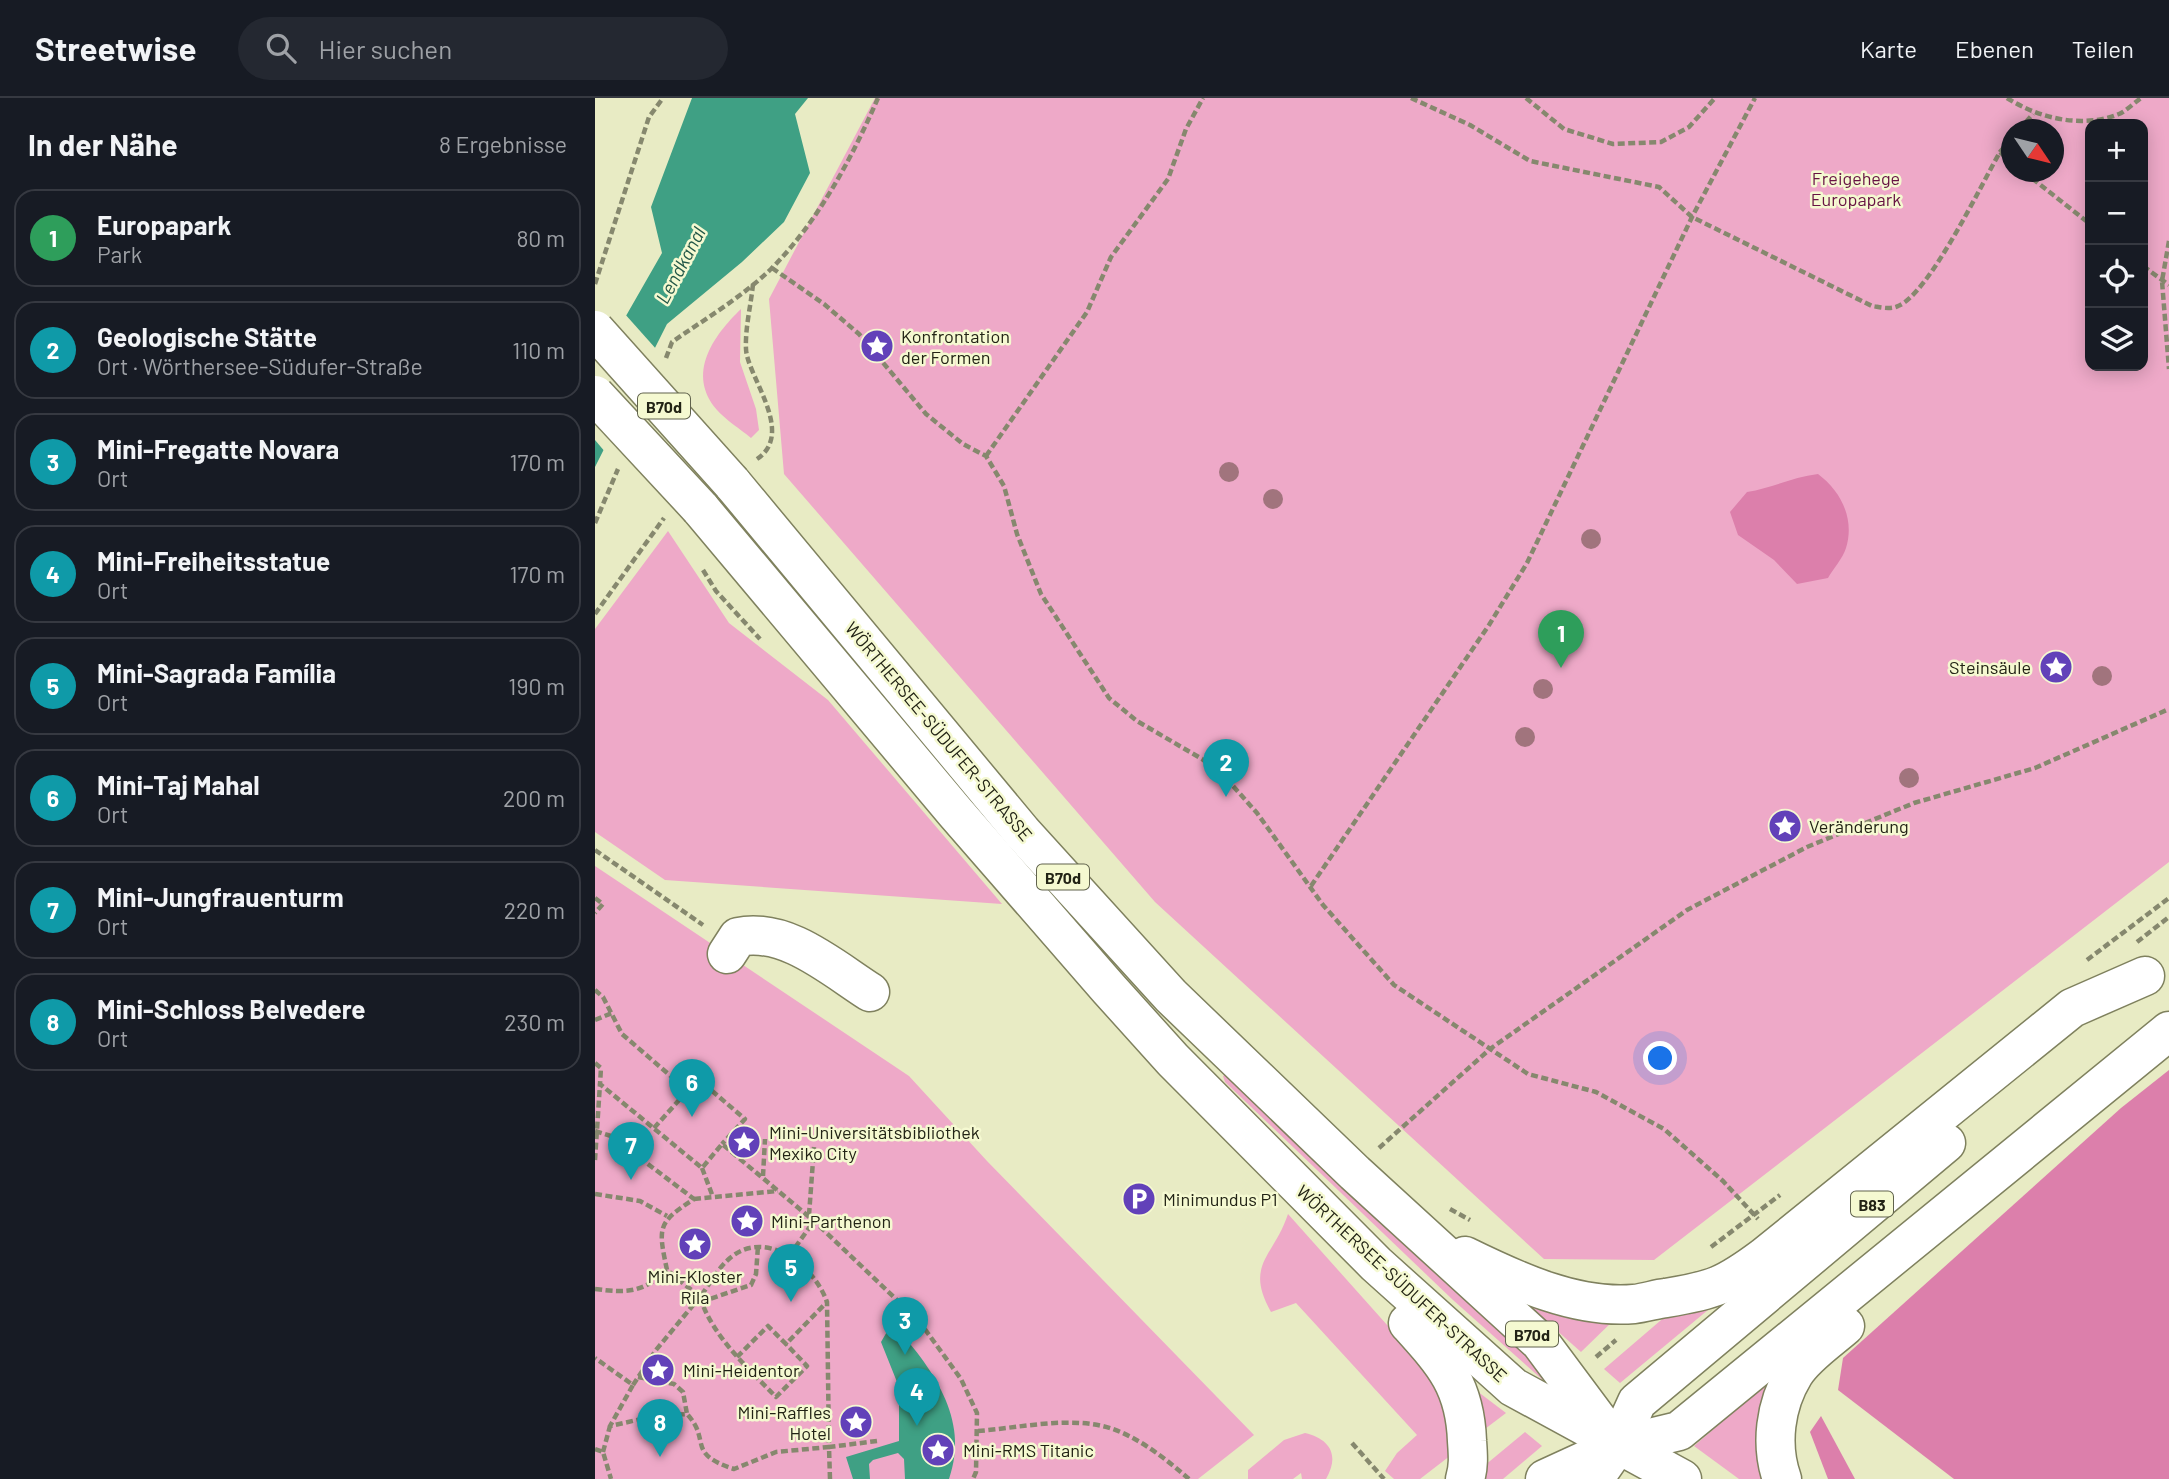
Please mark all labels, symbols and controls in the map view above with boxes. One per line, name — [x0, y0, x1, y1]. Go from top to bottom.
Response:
search box — [238, 17, 728, 80]
text: Streetwise — [35, 28, 196, 68]
icon: search — [262, 29, 300, 67]
text: Hier suchen — [318, 33, 452, 64]
text: Karte — [1860, 34, 1917, 63]
text: Ebenen — [1955, 34, 2034, 63]
text: Teilen — [2072, 34, 2134, 63]
north arrow — [2001, 119, 2064, 182]
map controls — [2085, 119, 2148, 371]
button: + — [2085, 119, 2148, 182]
text: In der Nähe — [28, 126, 178, 162]
text: 8 Ergebnisse — [439, 130, 567, 158]
park label: Freigehege Europapark — [1811, 167, 1901, 210]
button: − — [2085, 182, 2148, 245]
text: Europapark — [97, 209, 231, 240]
water label: Lendkanal — [650, 222, 710, 307]
text: 1 — [49, 224, 57, 252]
text: 80 m — [516, 224, 565, 252]
text: Park — [97, 240, 142, 268]
button: locate — [2085, 245, 2148, 308]
button: layers — [2085, 308, 2148, 371]
text: Geologische Stätte — [97, 321, 317, 352]
place label: Konfrontation der Formen — [901, 325, 1010, 368]
place icon: Konfrontation der Formen — [858, 327, 896, 365]
text: 2 — [47, 336, 59, 364]
text: 110 m — [512, 336, 565, 364]
text: Ort · Wörthersee-Südufer-Straße — [97, 352, 423, 380]
road number: B70d — [638, 394, 690, 418]
text: Mini-Fregatte Novara — [97, 433, 339, 464]
text: 3 — [47, 448, 59, 476]
text: 170 m — [509, 448, 565, 476]
text: Ort — [97, 464, 128, 492]
text: Mini-Freiheitsstatue — [97, 545, 330, 576]
text: 4 — [46, 560, 60, 588]
text: 170 m — [509, 560, 565, 588]
text: Ort — [97, 576, 128, 604]
pin: 1 — [1538, 610, 1584, 668]
street label: WÖRTHERSEE-SÜDUFER-STRASSE — [841, 617, 1037, 845]
place icon: Steinsäule — [2037, 648, 2075, 686]
place label: Steinsäule — [1949, 656, 2031, 678]
text: Mini-Sagrada Família — [97, 657, 336, 688]
text: 5 — [47, 672, 59, 700]
text: 190 m — [508, 672, 565, 700]
text: Ort — [97, 688, 128, 716]
pin: 2 — [1203, 739, 1249, 797]
text: Mini-Taj Mahal — [97, 769, 260, 800]
text: 6 — [47, 784, 59, 812]
text: 200 m — [503, 784, 565, 812]
text: Ort — [97, 800, 128, 828]
place icon: Veränderung — [1766, 807, 1804, 845]
place label: Veränderung — [1809, 815, 1909, 837]
road number: B70d — [1037, 864, 1089, 890]
text: Mini-Jungfrauenturm — [97, 881, 344, 912]
text: 7 — [47, 896, 59, 924]
text: 220 m — [504, 896, 565, 924]
text: Ort — [97, 912, 128, 940]
text: Mini-Schloss Belvedere — [97, 993, 366, 1024]
text: 8 — [47, 1008, 59, 1036]
text: 230 m — [504, 1008, 565, 1036]
text: Ort — [97, 1024, 128, 1052]
your location — [1643, 1041, 1677, 1075]
pin: 6 — [669, 1059, 715, 1117]
place label: Mini-Universitätsbibliothek Mexiko City — [769, 1121, 980, 1164]
pin: 7 — [608, 1122, 654, 1180]
place icon: Mini-Universitätsbibliothek Mexiko City — [725, 1123, 763, 1161]
parking icon: Minimundus P1 — [1120, 1180, 1158, 1218]
street label: WÖRTHERSEE-SÜDUFER-STRASSE — [1292, 1180, 1512, 1386]
place label: Minimundus P1 — [1163, 1188, 1278, 1210]
road number: B83 — [1851, 1192, 1893, 1216]
place icon: Mini-Parthenon — [728, 1202, 766, 1240]
place label: Mini-Parthenon — [771, 1210, 891, 1232]
place icon: Mini-Kloster Rila — [676, 1225, 714, 1263]
pin: 5 — [768, 1244, 814, 1302]
place label: Mini-Kloster Rila — [648, 1265, 743, 1308]
pin: 3 — [882, 1297, 928, 1355]
road number: B70d — [1506, 1322, 1558, 1346]
place icon: Mini-Heidentor — [639, 1351, 677, 1389]
place label: Mini-Heidentor — [683, 1359, 800, 1381]
pin: 4 — [894, 1368, 940, 1426]
pin: 8 — [637, 1399, 683, 1457]
place label: Mini-Raffles Hotel — [737, 1401, 831, 1444]
place icon: Mini-Raffles Hotel — [837, 1403, 875, 1441]
place icon: Mini-RMS Titanic — [919, 1431, 957, 1469]
place label: Mini-RMS Titanic — [963, 1439, 1094, 1461]

